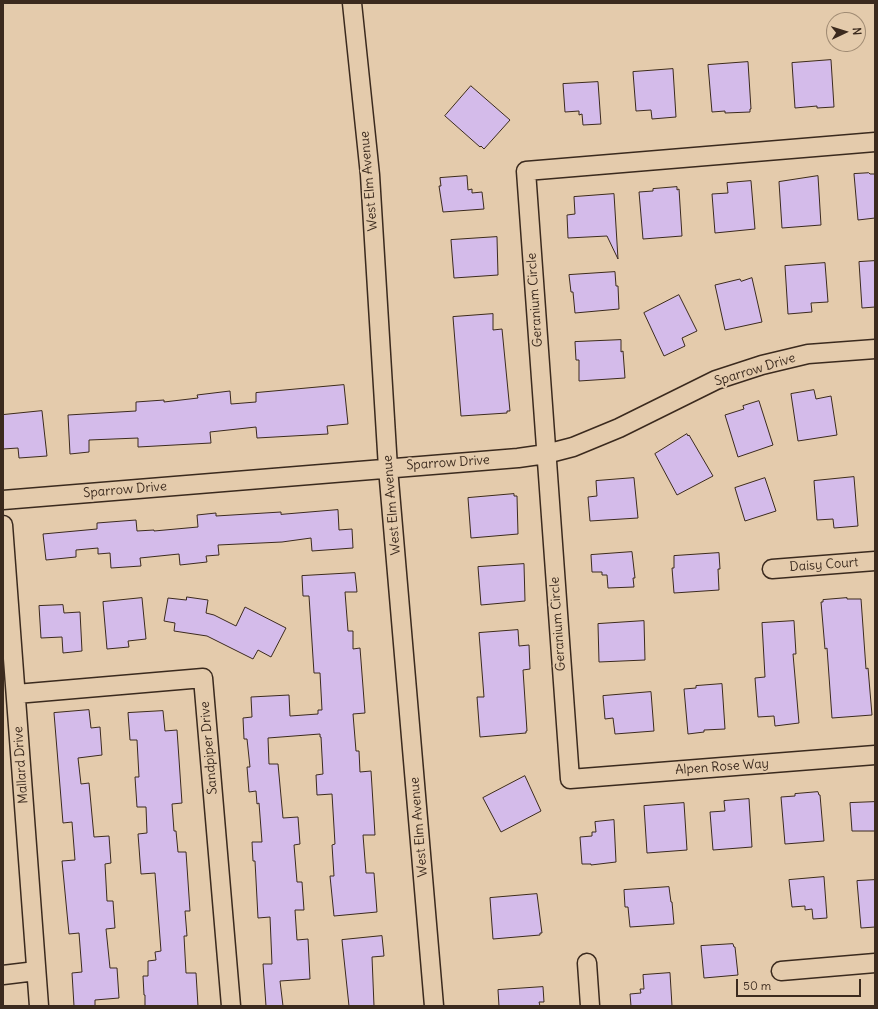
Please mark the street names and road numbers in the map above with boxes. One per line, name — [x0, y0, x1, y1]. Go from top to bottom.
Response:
street label: West Elm Avenue — [357, 130, 381, 232]
street label: Geranium Circle — [524, 252, 546, 348]
street label: Sparrow Drive — [713, 350, 797, 390]
street label: Sparrow Drive — [406, 452, 490, 474]
street label: West Elm Avenue — [380, 454, 404, 556]
street label: Sparrow Drive — [83, 479, 167, 501]
street label: Daisy Court — [789, 555, 859, 575]
street label: Geranium Circle — [547, 576, 569, 672]
street label: Sandpiper Drive — [197, 701, 221, 795]
street label: Mallard Drive — [11, 726, 31, 804]
street label: Alpen Rose Way — [675, 756, 769, 778]
street label: West Elm Avenue — [407, 776, 431, 878]

